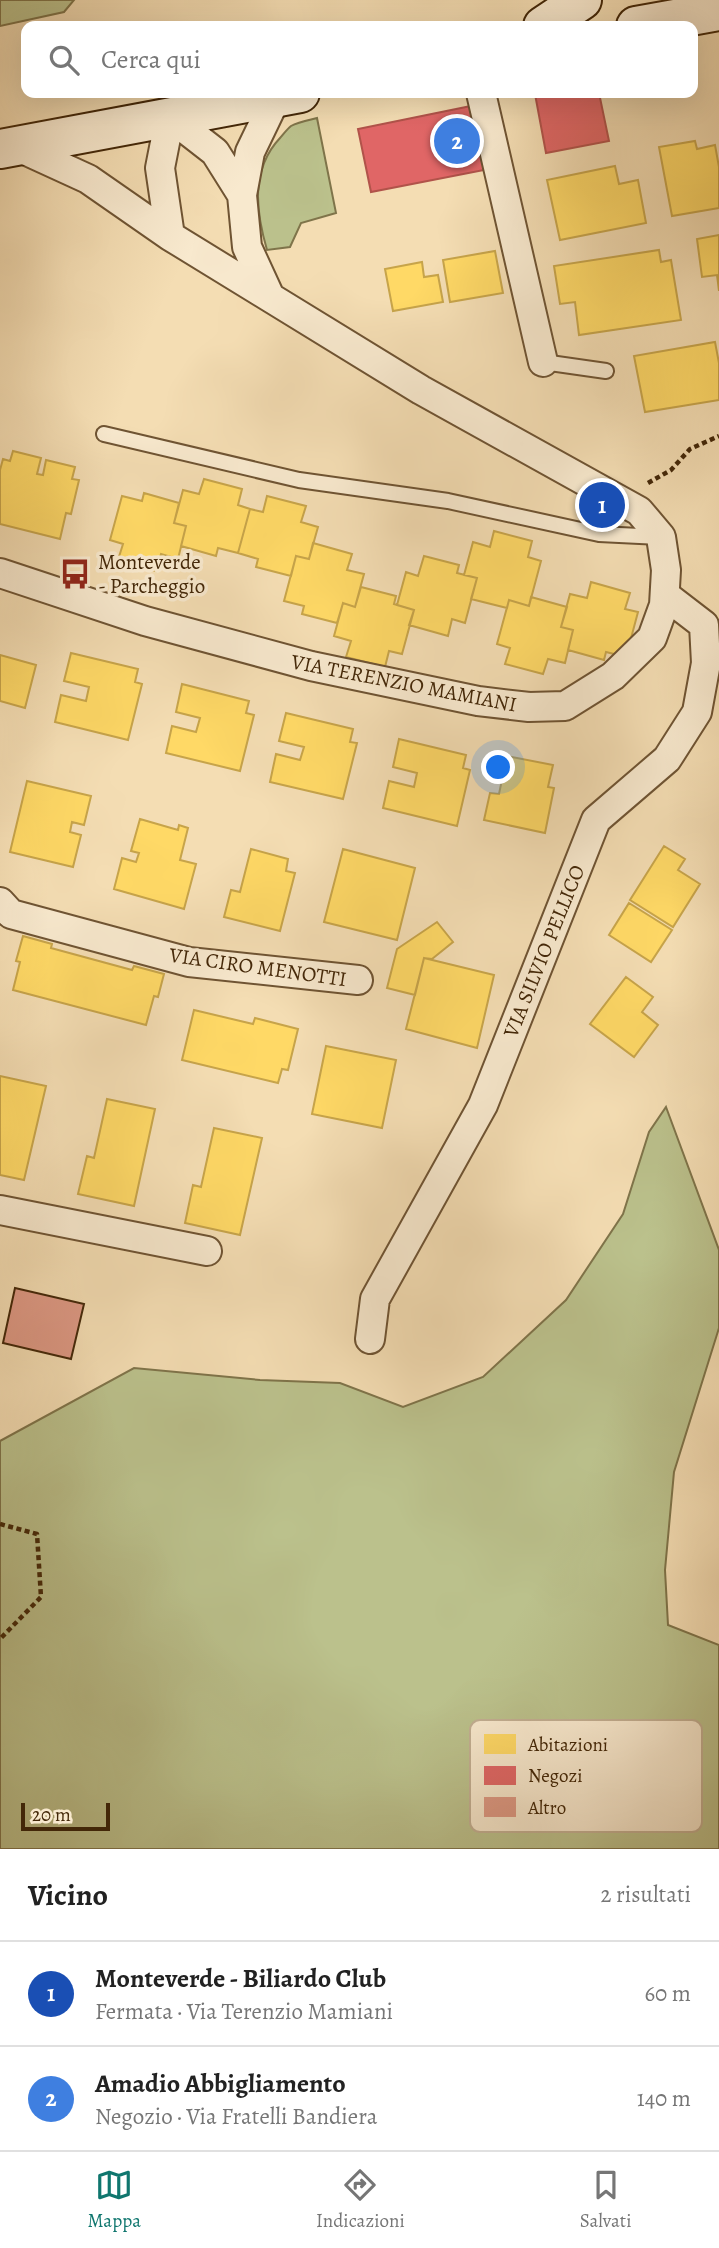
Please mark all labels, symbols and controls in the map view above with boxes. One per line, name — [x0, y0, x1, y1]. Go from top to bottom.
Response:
search box — [21, 21, 698, 98]
icon: search — [45, 41, 83, 79]
text: Cerca qui — [101, 42, 201, 77]
pin: 2 — [434, 115, 480, 167]
pin: 1 — [579, 479, 625, 531]
place label: Monteverde - Parcheggio — [98, 548, 205, 600]
bus stop icon: Monteverde - Parcheggio — [58, 557, 92, 591]
street label: VIA TERENZIO MAMIANI — [288, 647, 519, 719]
your location — [481, 750, 515, 784]
street label: VIA SILVIO PELLICO — [496, 861, 591, 1042]
street label: VIA CIRO MENOTTI — [166, 941, 349, 993]
legend — [470, 1720, 702, 1832]
text: Abitazioni — [527, 1732, 608, 1758]
text: Negozi — [528, 1763, 583, 1789]
text: Altro — [527, 1795, 566, 1821]
scale bar — [21, 1800, 110, 1832]
text: 20 m — [32, 1802, 71, 1828]
text: Vicino — [28, 1875, 108, 1915]
text: 2 risultati — [601, 1879, 691, 1910]
text: Monteverde - Biliardo Club — [95, 1961, 386, 1996]
text: 1 — [47, 1978, 55, 2009]
text: 60 m — [644, 1978, 691, 2009]
text: Fermata · Via Terenzio Mamiani — [95, 1996, 393, 2027]
text: Amadio Abbigliamento — [95, 2066, 346, 2101]
text: 2 — [45, 2083, 57, 2114]
text: 140 m — [637, 2083, 691, 2114]
text: Negozio · Via Fratelli Bandiera — [95, 2101, 377, 2132]
tab: Mappa — [87, 2166, 141, 2234]
tab: Indicazioni — [316, 2166, 405, 2234]
tab: Salvati — [580, 2166, 632, 2234]

